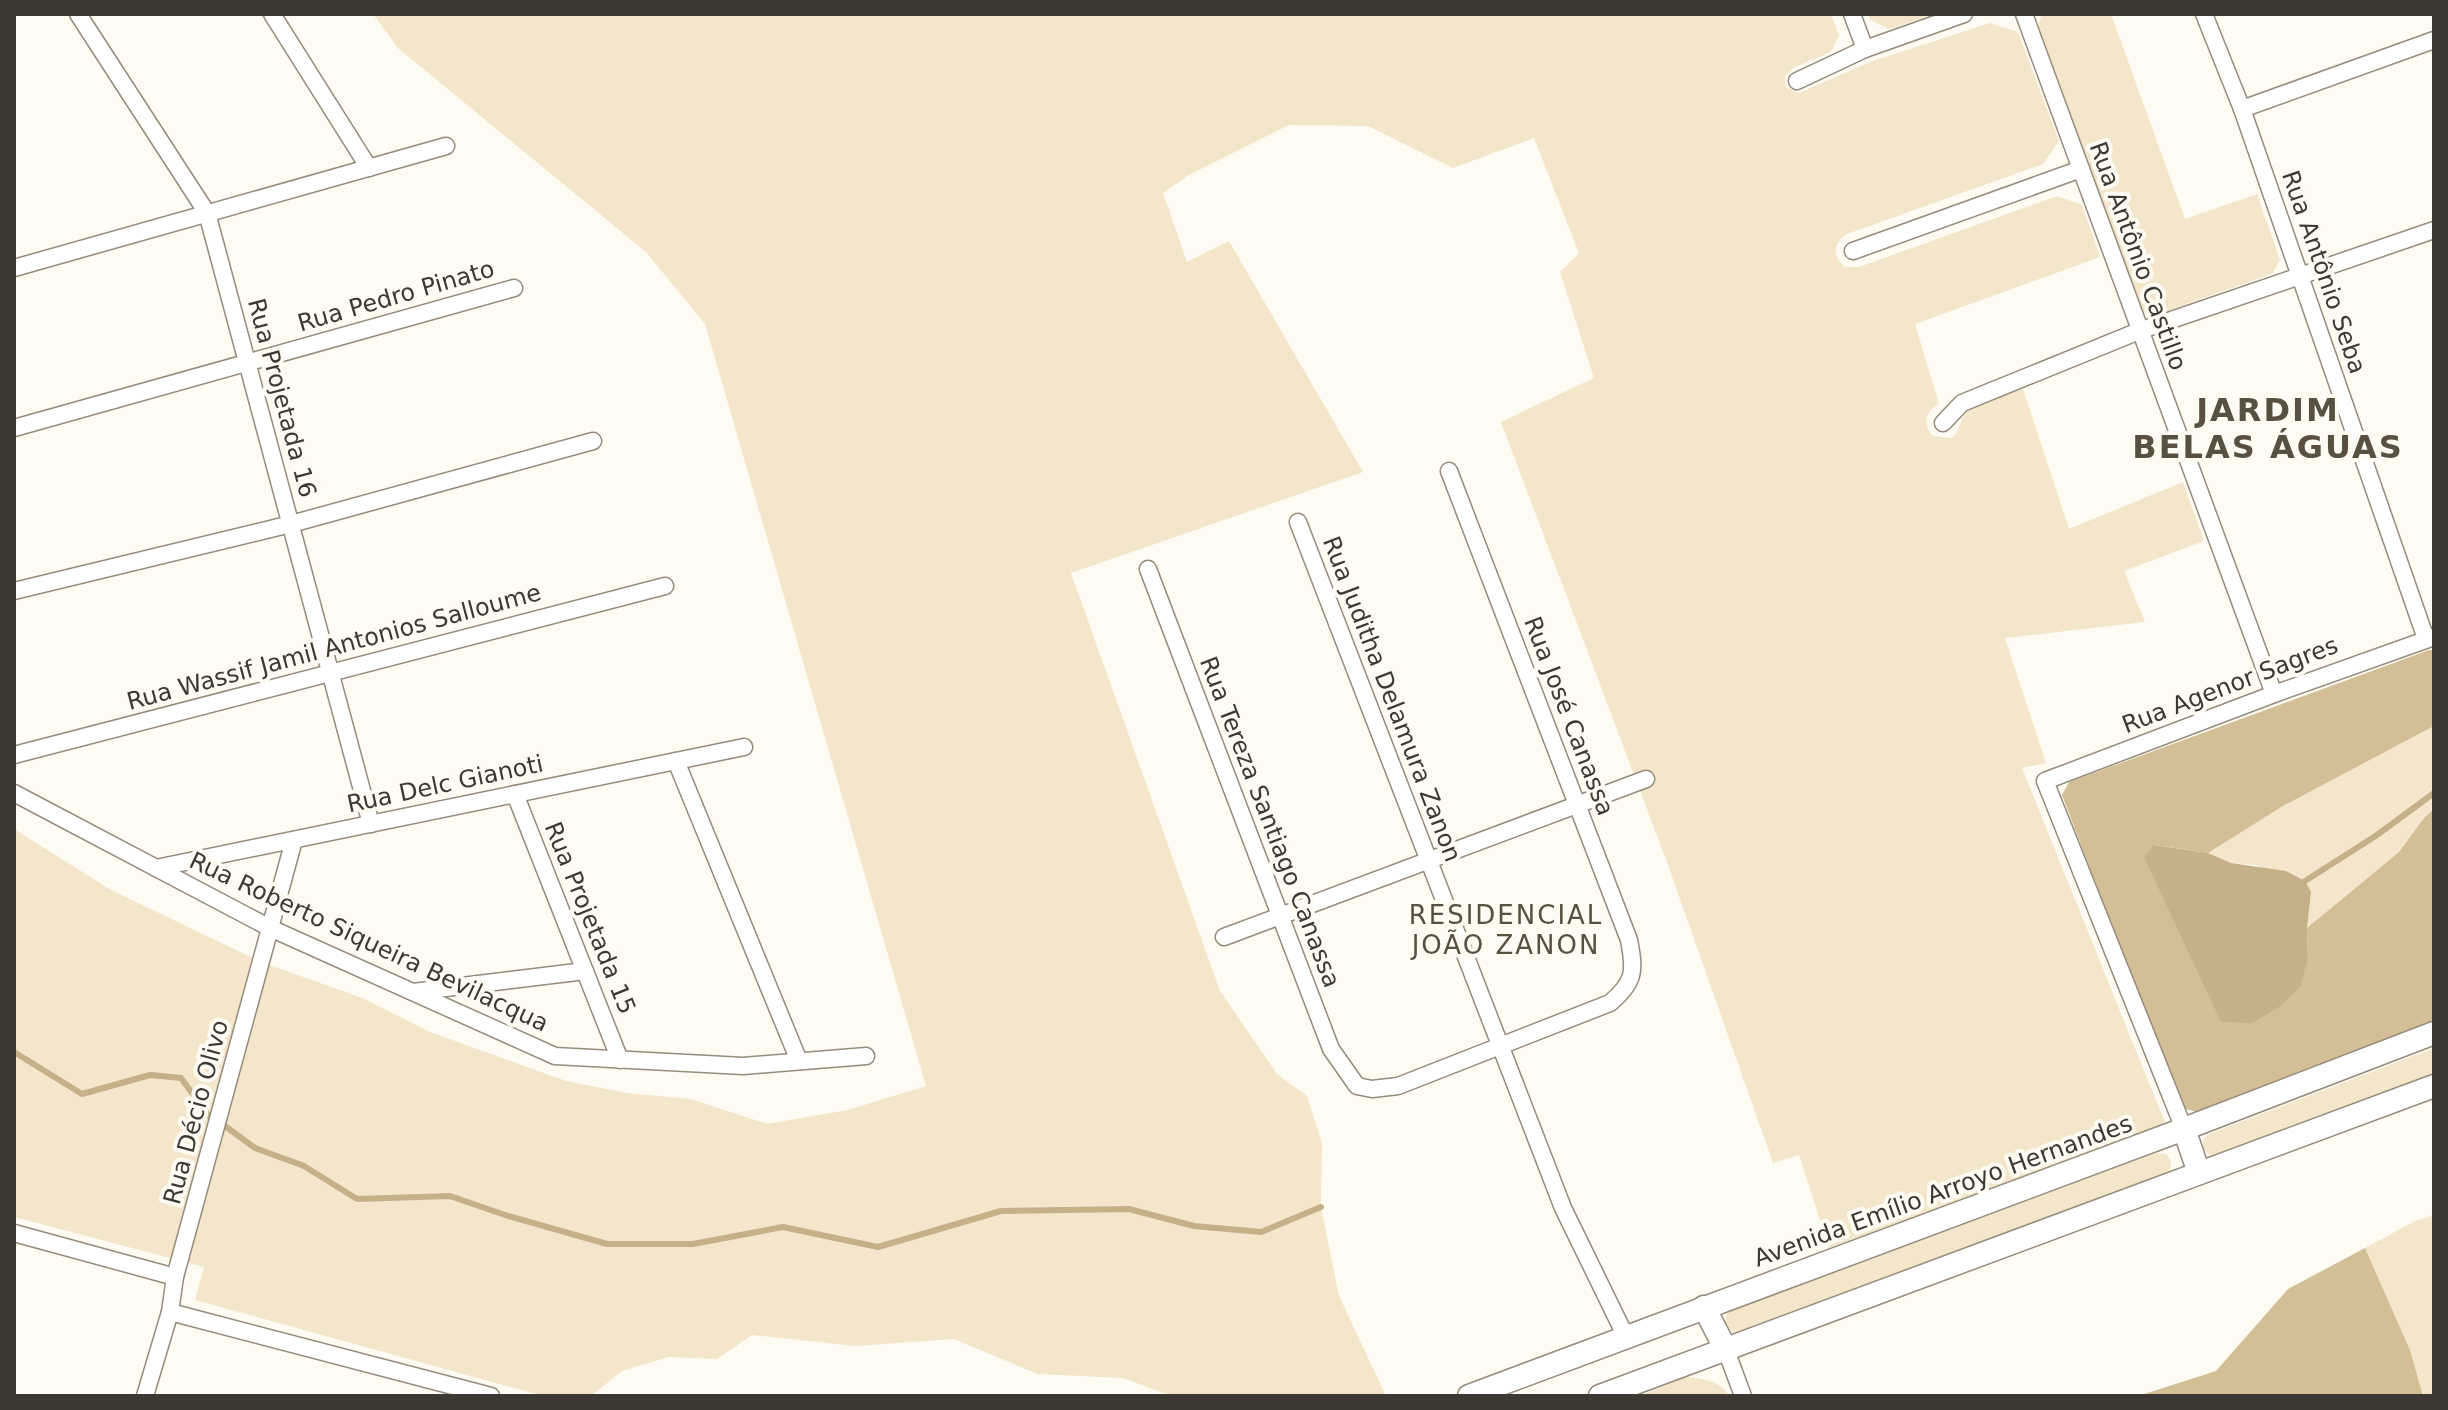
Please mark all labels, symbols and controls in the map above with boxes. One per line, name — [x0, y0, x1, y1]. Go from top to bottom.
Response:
street label: Rua Antônio Castillo — [2084, 138, 2192, 374]
street label: Rua Antônio Seba — [2276, 167, 2372, 377]
street label: Rua Pedro Pinato — [295, 255, 497, 337]
street label: Rua Projetada 16 — [242, 295, 322, 501]
district label: JARDIM BELAS ÁGUAS — [2132, 391, 2404, 466]
street label: Rua Juditha Delamura Zanon — [1317, 532, 1467, 866]
street label: Rua Wassif Jamil Antonios Salloume — [124, 578, 544, 716]
street label: Rua José Canassa — [1518, 613, 1620, 819]
street label: Rua Agenor Sagres — [2118, 631, 2342, 739]
street label: Rua Tereza Santiago Canassa — [1194, 653, 1346, 991]
street label: Rua Delc Gianoti — [344, 750, 546, 818]
street label: Rua Projetada 15 — [539, 818, 641, 1018]
street label: Rua Roberto Siqueira Bevilacqua — [185, 846, 553, 1038]
district label: RESIDENCIAL JOÃO ZANON — [1409, 900, 1603, 960]
street label: Rua Décio Olivo — [158, 1017, 234, 1207]
street label: Avenida Emílio Arroyo Hernandes — [1750, 1109, 2136, 1273]

